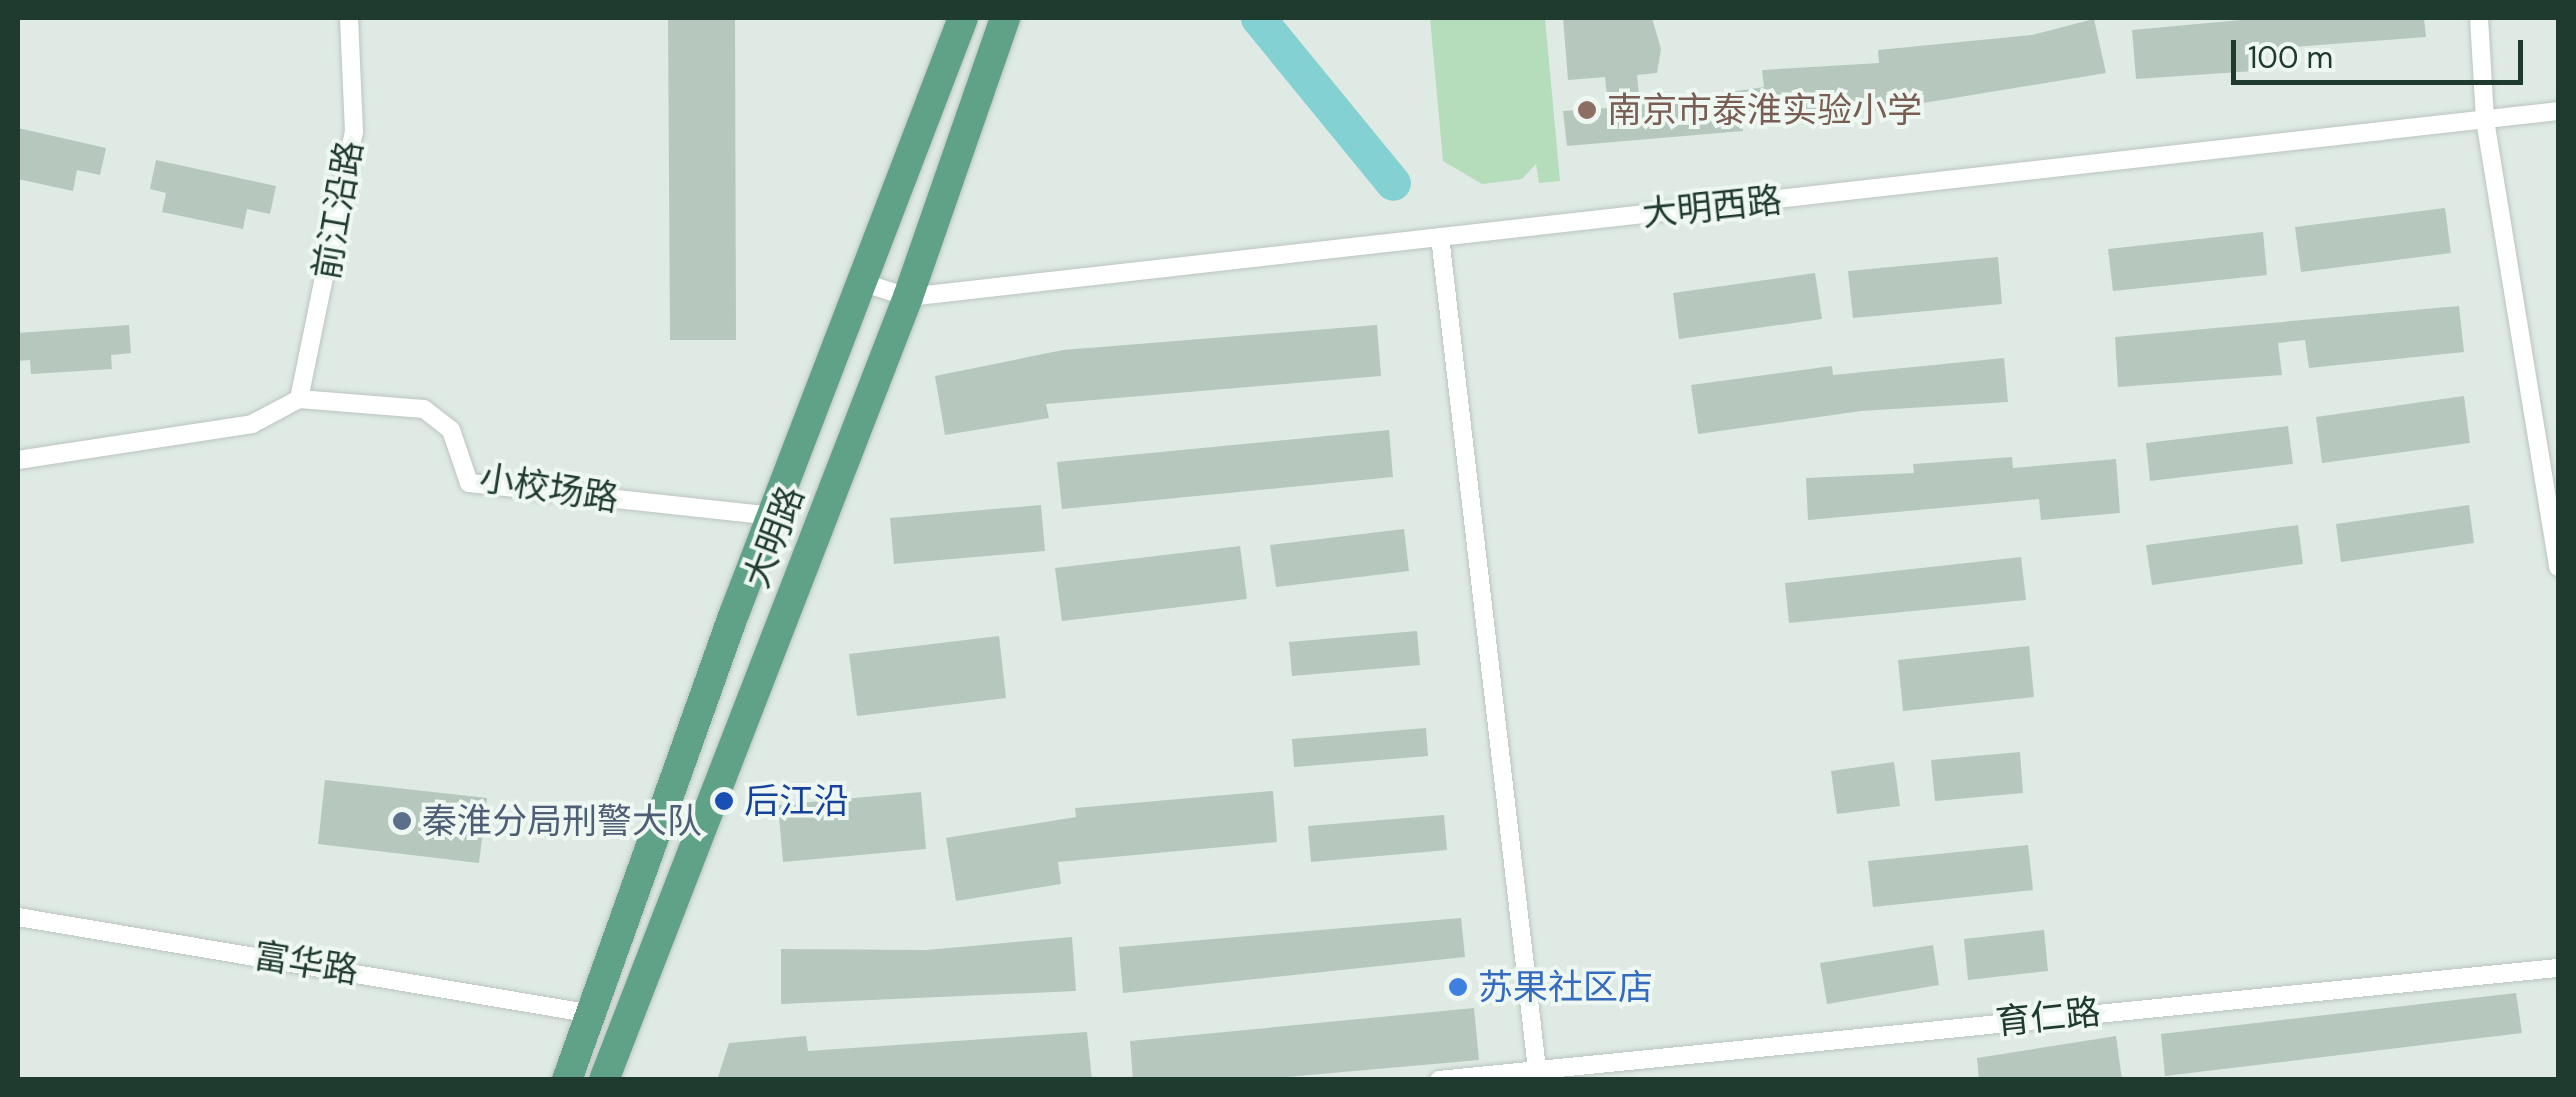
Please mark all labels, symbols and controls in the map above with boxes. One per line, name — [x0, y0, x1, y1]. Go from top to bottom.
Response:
scale bar — [2236, 20, 2528, 82]
text: 100 m — [2248, 38, 2333, 77]
place label: 南京市泰淮实验小学 — [1607, 89, 1922, 131]
marker: 南京市泰淮实验小学 — [1576, 99, 1598, 121]
street label: 前江沿路 — [305, 137, 371, 283]
street label: 大明西路 — [1640, 179, 1784, 235]
street label: 小校场路 — [477, 456, 621, 520]
street label: 大明路 — [736, 480, 812, 594]
place label: 后江沿 — [744, 780, 849, 822]
marker: 后江沿 — [713, 790, 735, 812]
place label: 秦淮分局刑警大队 — [422, 800, 702, 842]
marker: 秦淮分局刑警大队 — [391, 810, 413, 832]
street label: 富华路 — [251, 934, 361, 992]
place label: 苏果社区店 — [1478, 966, 1653, 1008]
marker: 苏果社区店 — [1447, 976, 1469, 998]
street label: 育仁路 — [1994, 991, 2102, 1043]

